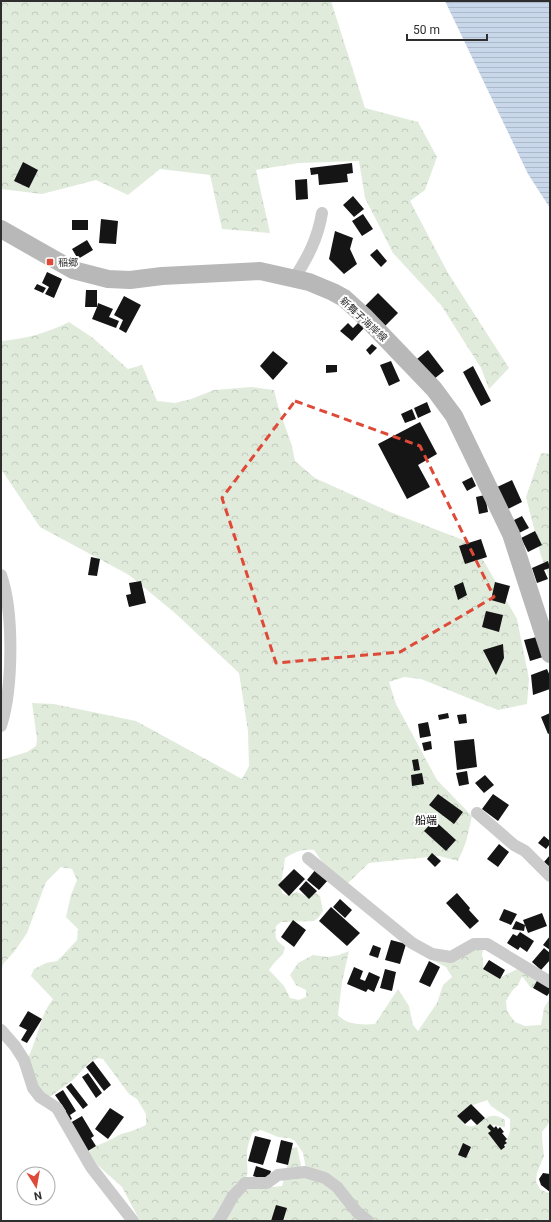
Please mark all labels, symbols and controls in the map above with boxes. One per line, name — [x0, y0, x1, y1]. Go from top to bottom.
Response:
scale bar — [407, 16, 487, 42]
text: 50 m — [413, 23, 440, 37]
marker: 稲郷 — [45, 257, 55, 267]
place label: 稲郷 — [58, 257, 78, 268]
street label: 新舞子海岸線 — [338, 295, 389, 344]
district label: 船端 — [415, 814, 437, 827]
north arrow — [16, 1166, 56, 1206]
text: N — [33, 1188, 43, 1202]

